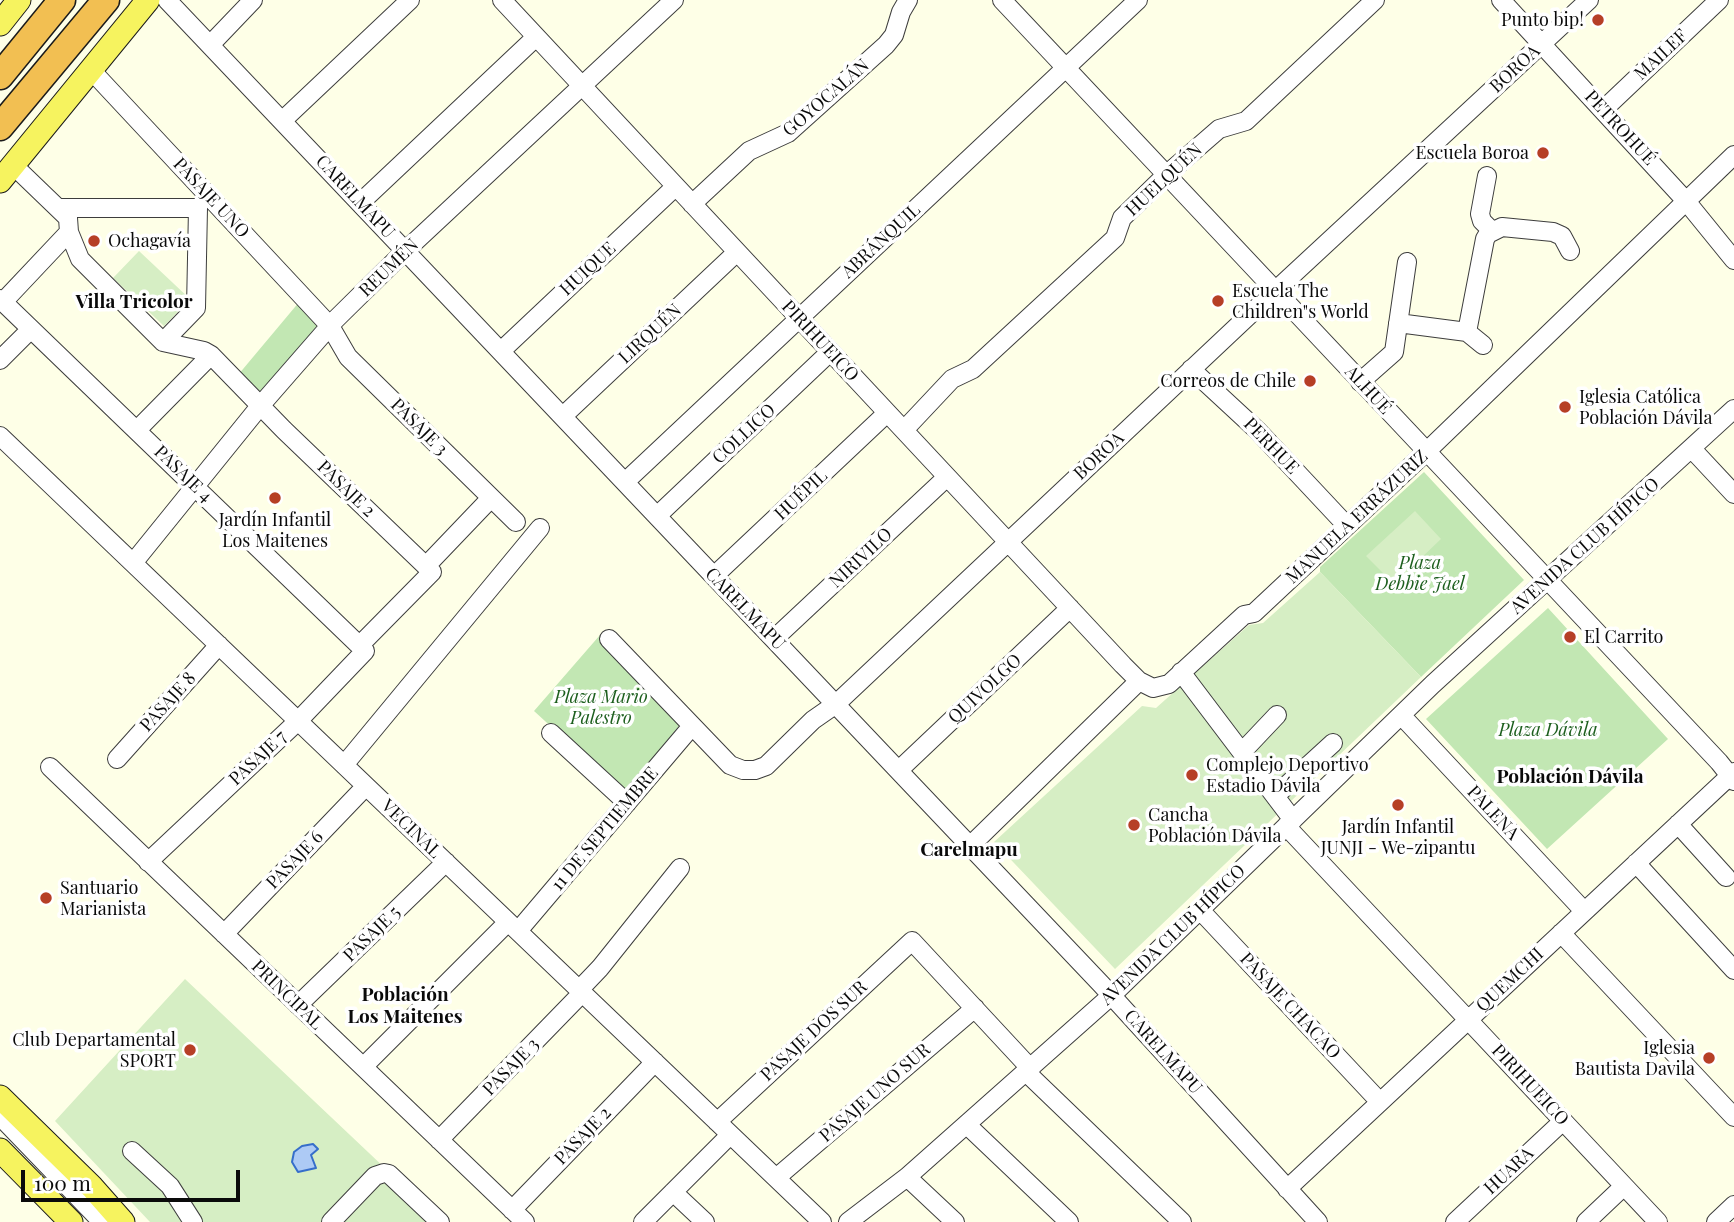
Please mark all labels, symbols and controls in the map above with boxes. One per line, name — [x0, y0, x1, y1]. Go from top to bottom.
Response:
place label: Punto bip! — [1501, 9, 1584, 31]
marker: Punto bip! — [1590, 12, 1606, 28]
street label: MAILEF — [1630, 25, 1692, 85]
street label: BOROA — [1486, 40, 1544, 98]
street label: GOYOCALÁN — [779, 55, 873, 141]
street label: PETROHUÉ — [1580, 86, 1660, 170]
street label: HUELQUÉN — [1121, 139, 1207, 221]
place label: Escuela Boroa — [1416, 142, 1529, 164]
marker: Escuela Boroa — [1535, 145, 1551, 161]
street label: CARELMAPU — [311, 151, 399, 243]
street label: PASAJE UNO — [168, 153, 254, 243]
street label: ABRÁNQUIL — [837, 199, 925, 283]
place label: Ochagavía — [108, 230, 191, 252]
marker: Ochagavía — [86, 233, 102, 249]
street label: REUMÉN — [355, 234, 423, 302]
street label: HUIQUE — [556, 238, 620, 300]
place label: Escuela The Children"s World — [1232, 280, 1369, 322]
district label: Villa Tricolor — [75, 291, 193, 313]
marker: Escuela The Children"s World — [1210, 293, 1226, 309]
street label: PIRIHUEICO — [777, 296, 863, 386]
street label: LIRQUÉN — [614, 300, 686, 368]
street label: ALHUÉ — [1340, 361, 1396, 419]
place label: Correos de Chile — [1160, 370, 1296, 392]
marker: Correos de Chile — [1302, 373, 1318, 389]
place label: Iglesia Católica Población Dávila — [1579, 386, 1712, 428]
street label: PASAJE 3 — [386, 394, 452, 460]
street label: COLLICO — [708, 399, 780, 469]
marker: Iglesia Católica Población Dávila — [1557, 399, 1573, 415]
street label: PERHUE — [1239, 413, 1303, 479]
street label: BOROA — [1070, 427, 1128, 485]
street label: PASAJE 4 — [149, 441, 217, 507]
street label: MANUELA ERRÁZURIZ — [1282, 446, 1432, 588]
street label: PASAJE 2 — [313, 456, 379, 522]
street label: HUÉPIL — [770, 465, 832, 525]
street label: AVENIDA CLUB HÍPICO — [1506, 473, 1664, 619]
marker: Jardín Infantil Los Maitenes — [267, 490, 283, 506]
place label: Jardín Infantil Los Maitenes — [219, 509, 331, 552]
street label: NIRIVILO — [825, 524, 897, 592]
park label: Plaza Debbie Jael — [1375, 552, 1465, 594]
street label: CARELMAPU — [700, 563, 790, 655]
place label: El Carrito — [1584, 626, 1663, 648]
marker: El Carrito — [1562, 629, 1578, 645]
street label: QUIVOLGO — [944, 650, 1026, 728]
street label: PASAJE 8 — [136, 668, 200, 736]
park label: Plaza Mario Palestro — [554, 686, 648, 728]
park label: Plaza Dávila — [1498, 719, 1598, 741]
street label: PASAJE 7 — [225, 726, 291, 790]
place label: Complejo Deportivo Estadio Dávila — [1206, 754, 1369, 796]
street label: 11 DE SEPTIEMBRE — [547, 763, 663, 895]
district label: Población Dávila — [1496, 766, 1644, 788]
marker: Complejo Deportivo Estadio Dávila — [1184, 767, 1200, 783]
street label: PALENA — [1463, 781, 1523, 845]
street label: VECINAL — [377, 795, 445, 863]
marker: Jardín Infantil JUNJI - We-zipantu — [1390, 797, 1406, 813]
place label: Cancha Población Dávila — [1148, 804, 1281, 846]
place label: Jardín Infantil JUNJI - We-zipantu — [1321, 816, 1475, 858]
marker: Cancha Población Dávila — [1126, 817, 1142, 833]
street label: PASAJE 6 — [262, 826, 328, 894]
district label: Carelmapu — [920, 839, 1018, 861]
street label: AVENIDA CLUB HÍPICO — [1096, 860, 1250, 1010]
place label: Santuario Marianista — [60, 877, 146, 920]
marker: Santuario Marianista — [38, 890, 54, 906]
street label: PASAJE 5 — [339, 902, 405, 966]
street label: QUEMCHI — [1472, 943, 1548, 1017]
street label: PASAJE CHACAO — [1235, 948, 1345, 1064]
street label: PRINCIPAL — [247, 956, 327, 1034]
street label: PASAJE DOS SUR — [756, 976, 872, 1086]
district label: Población Los Maitenes — [348, 984, 462, 1028]
street label: CARELMAPU — [1119, 1005, 1207, 1099]
place label: Club Departamental SPORT — [12, 1029, 176, 1072]
street label: PASAJE 3 — [478, 1034, 544, 1100]
place label: Iglesia Bautista Davila — [1575, 1037, 1695, 1080]
street label: PASAJE UNO SUR — [815, 1039, 935, 1147]
street label: PIRIHUEICO — [1487, 1040, 1573, 1130]
marker: Club Departamental SPORT — [182, 1042, 198, 1058]
marker: Iglesia Bautista Davila — [1701, 1050, 1717, 1066]
street label: PASAJE 2 — [550, 1103, 616, 1169]
street label: HUARA — [1480, 1143, 1538, 1199]
scale bar — [24, 1156, 243, 1200]
text: 100 m — [34, 1168, 91, 1196]

